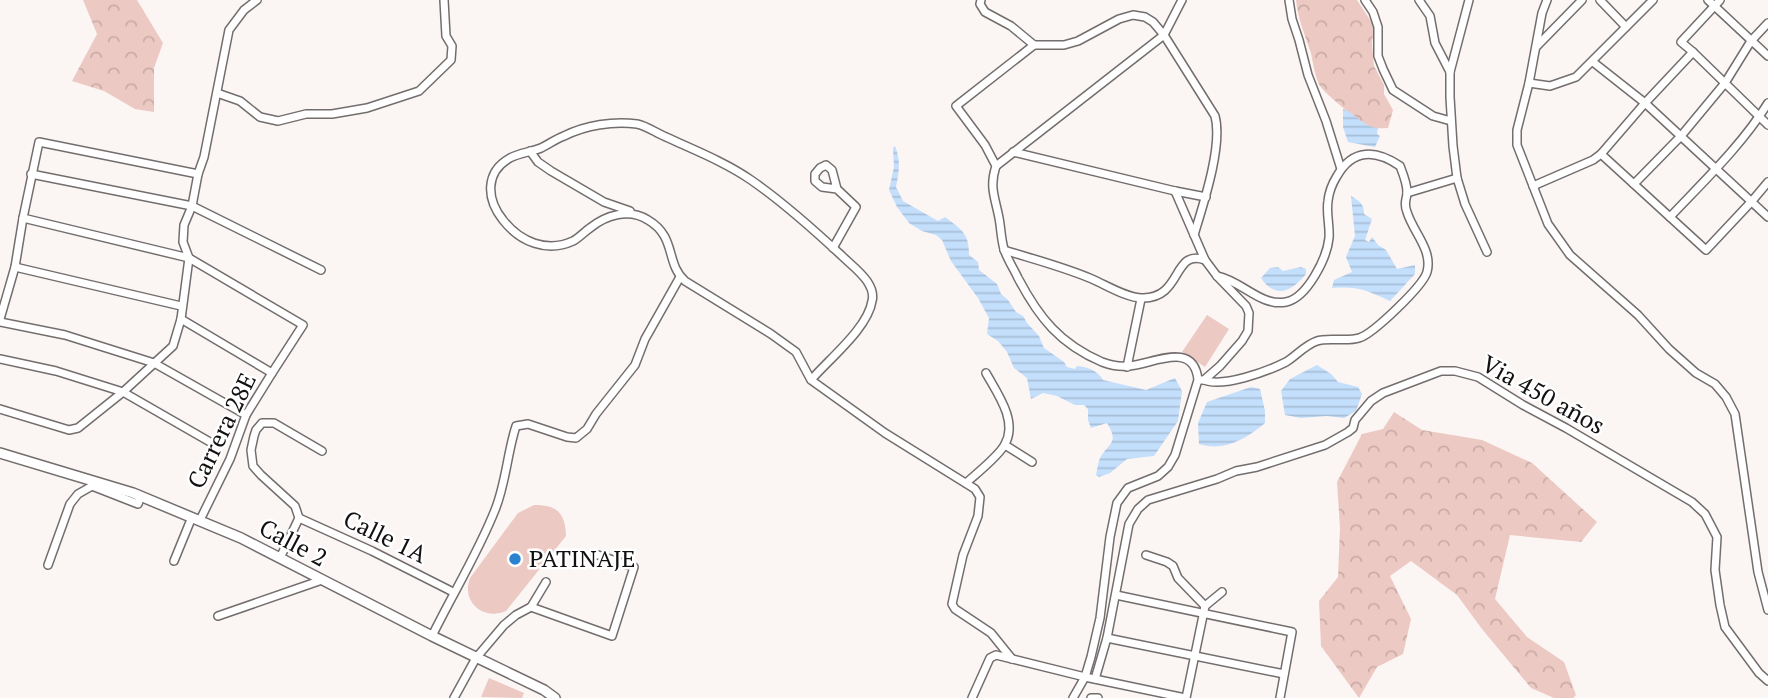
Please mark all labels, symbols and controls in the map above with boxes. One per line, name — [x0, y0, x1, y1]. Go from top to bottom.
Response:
street label: Via 450 años — [1476, 347, 1611, 441]
street label: Carrera 28E — [179, 367, 263, 494]
street label: Calle 1A — [338, 502, 433, 570]
street label: Calle 2 — [254, 511, 333, 573]
place label: PATINAJE — [529, 542, 635, 574]
marker: PATINAJE — [507, 551, 523, 567]

